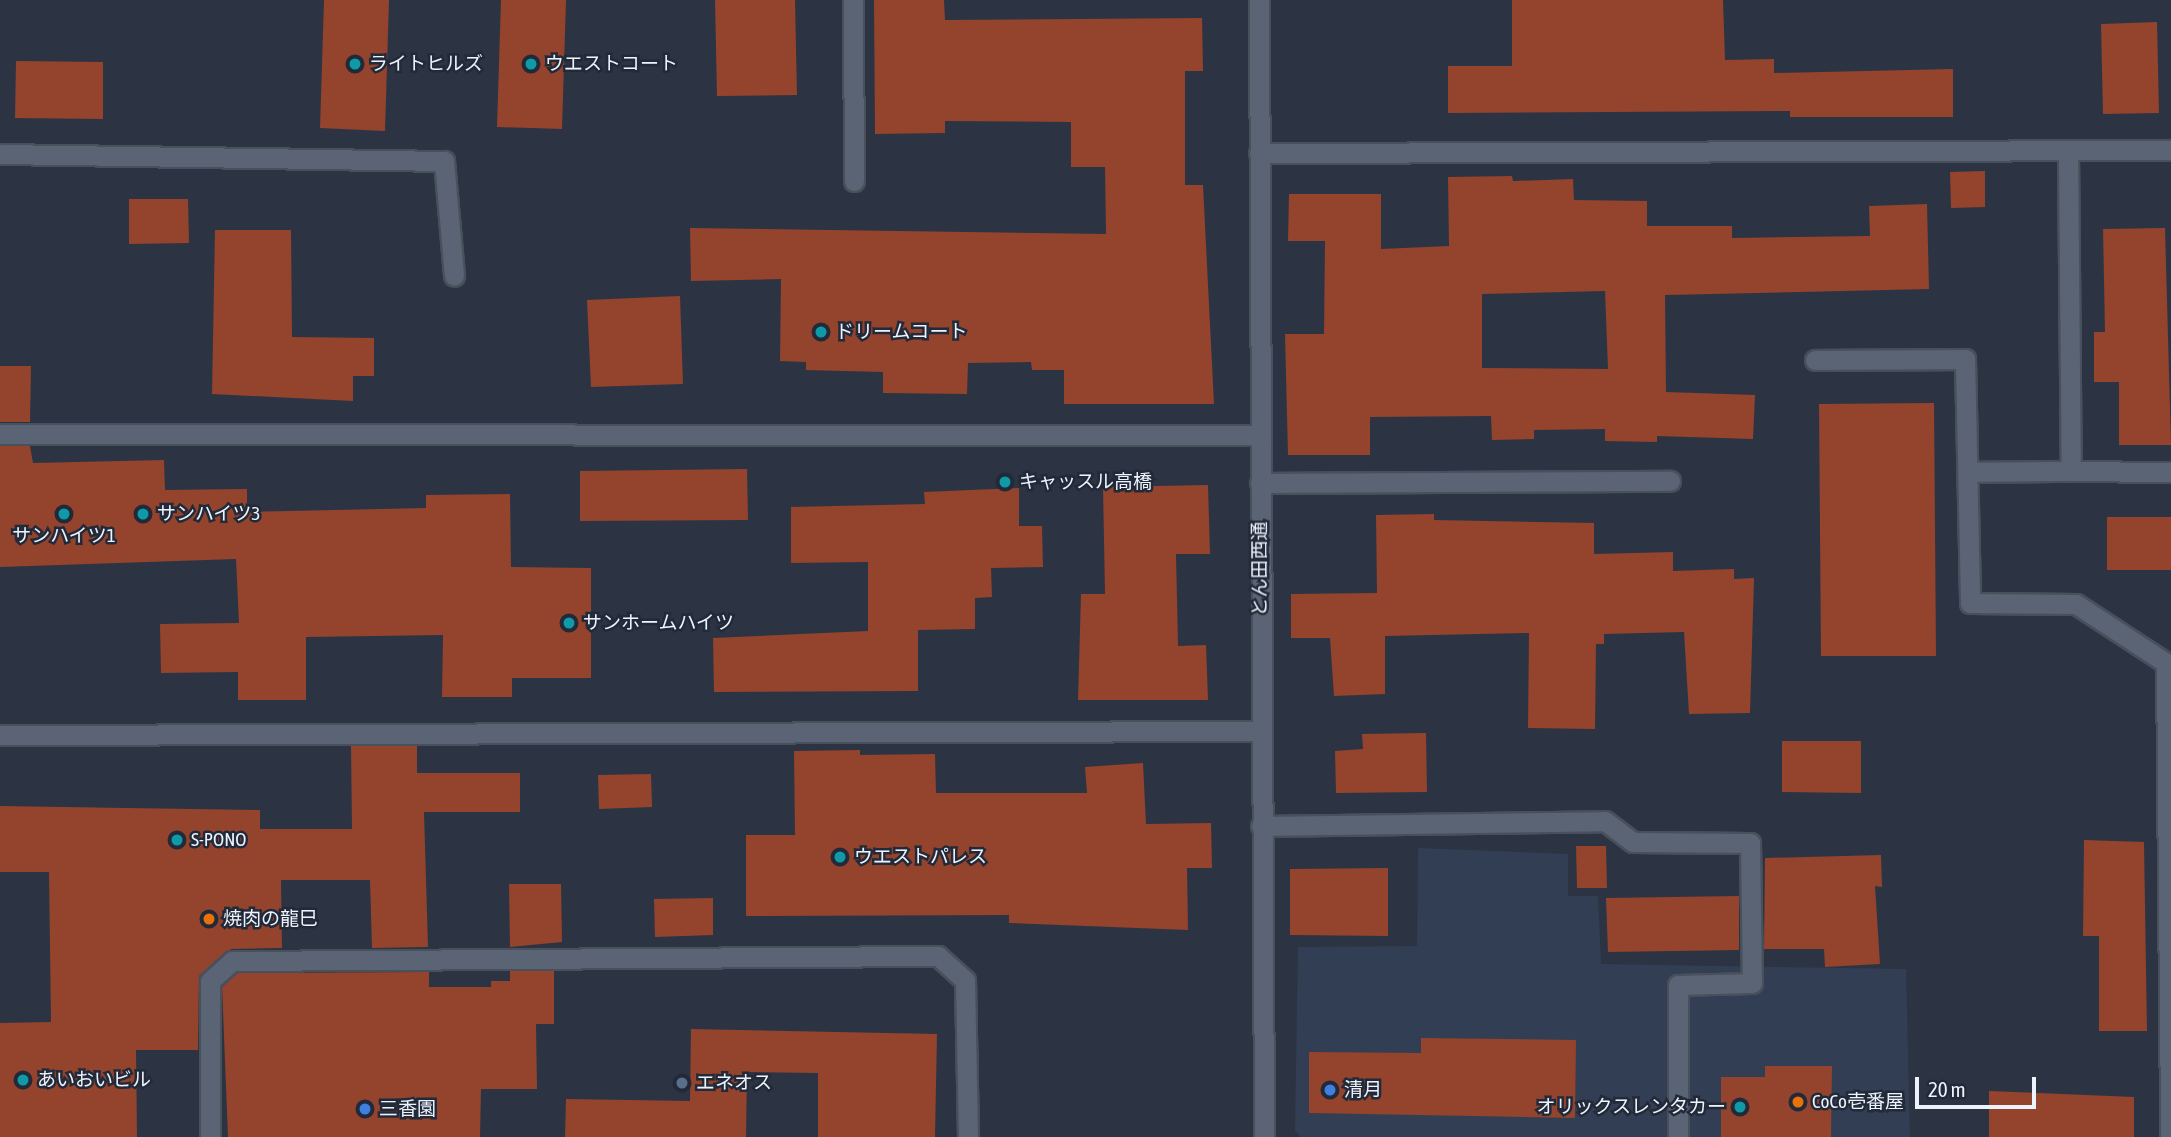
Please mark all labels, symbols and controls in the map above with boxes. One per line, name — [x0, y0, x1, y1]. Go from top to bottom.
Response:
place label: ライトヒルズ — [369, 53, 483, 75]
place label: ウエストコート — [545, 53, 678, 75]
marker: ライトヒルズ — [347, 56, 363, 72]
marker: ウエストコート — [523, 56, 539, 72]
place label: ドリームコート — [835, 321, 968, 343]
marker: ドリームコート — [813, 324, 829, 340]
place label: キャッスル高橋 — [1019, 471, 1152, 493]
marker: キャッスル高橋 — [997, 474, 1013, 490]
place label: サンハイツ3 — [157, 503, 261, 525]
marker: サンハイツ1 — [56, 506, 72, 522]
marker: サンハイツ3 — [135, 506, 151, 522]
street label: とん田西通 — [1249, 522, 1271, 616]
place label: サンハイツ1 — [12, 525, 116, 547]
place label: サンホームハイツ — [583, 612, 735, 634]
marker: サンホームハイツ — [561, 615, 577, 631]
place label: S-PONO — [191, 829, 246, 851]
marker: S-PONO — [169, 832, 185, 848]
place label: ウエストパレス — [854, 846, 987, 868]
marker: ウエストパレス — [832, 849, 848, 865]
place label: 焼肉の龍巳 — [223, 908, 318, 930]
marker: 焼肉の龍巳 — [201, 911, 217, 927]
scale bar — [1919, 1064, 2040, 1108]
place label: あいおいビル — [37, 1069, 151, 1091]
marker: あいおいビル — [15, 1072, 31, 1088]
place label: エネオス — [696, 1072, 772, 1094]
marker: エネオス — [674, 1075, 690, 1091]
text: 20 m — [1928, 1077, 1966, 1101]
place label: 清月 — [1344, 1079, 1382, 1101]
marker: 清月 — [1322, 1082, 1338, 1098]
place label: CoCo壱番屋 — [1812, 1091, 1904, 1113]
marker: CoCo壱番屋 — [1790, 1094, 1806, 1110]
place label: オリックスレンタカー — [1536, 1096, 1726, 1118]
place label: 三香園 — [379, 1098, 436, 1120]
marker: オリックスレンタカー — [1732, 1099, 1748, 1115]
marker: 三香園 — [357, 1101, 373, 1117]

